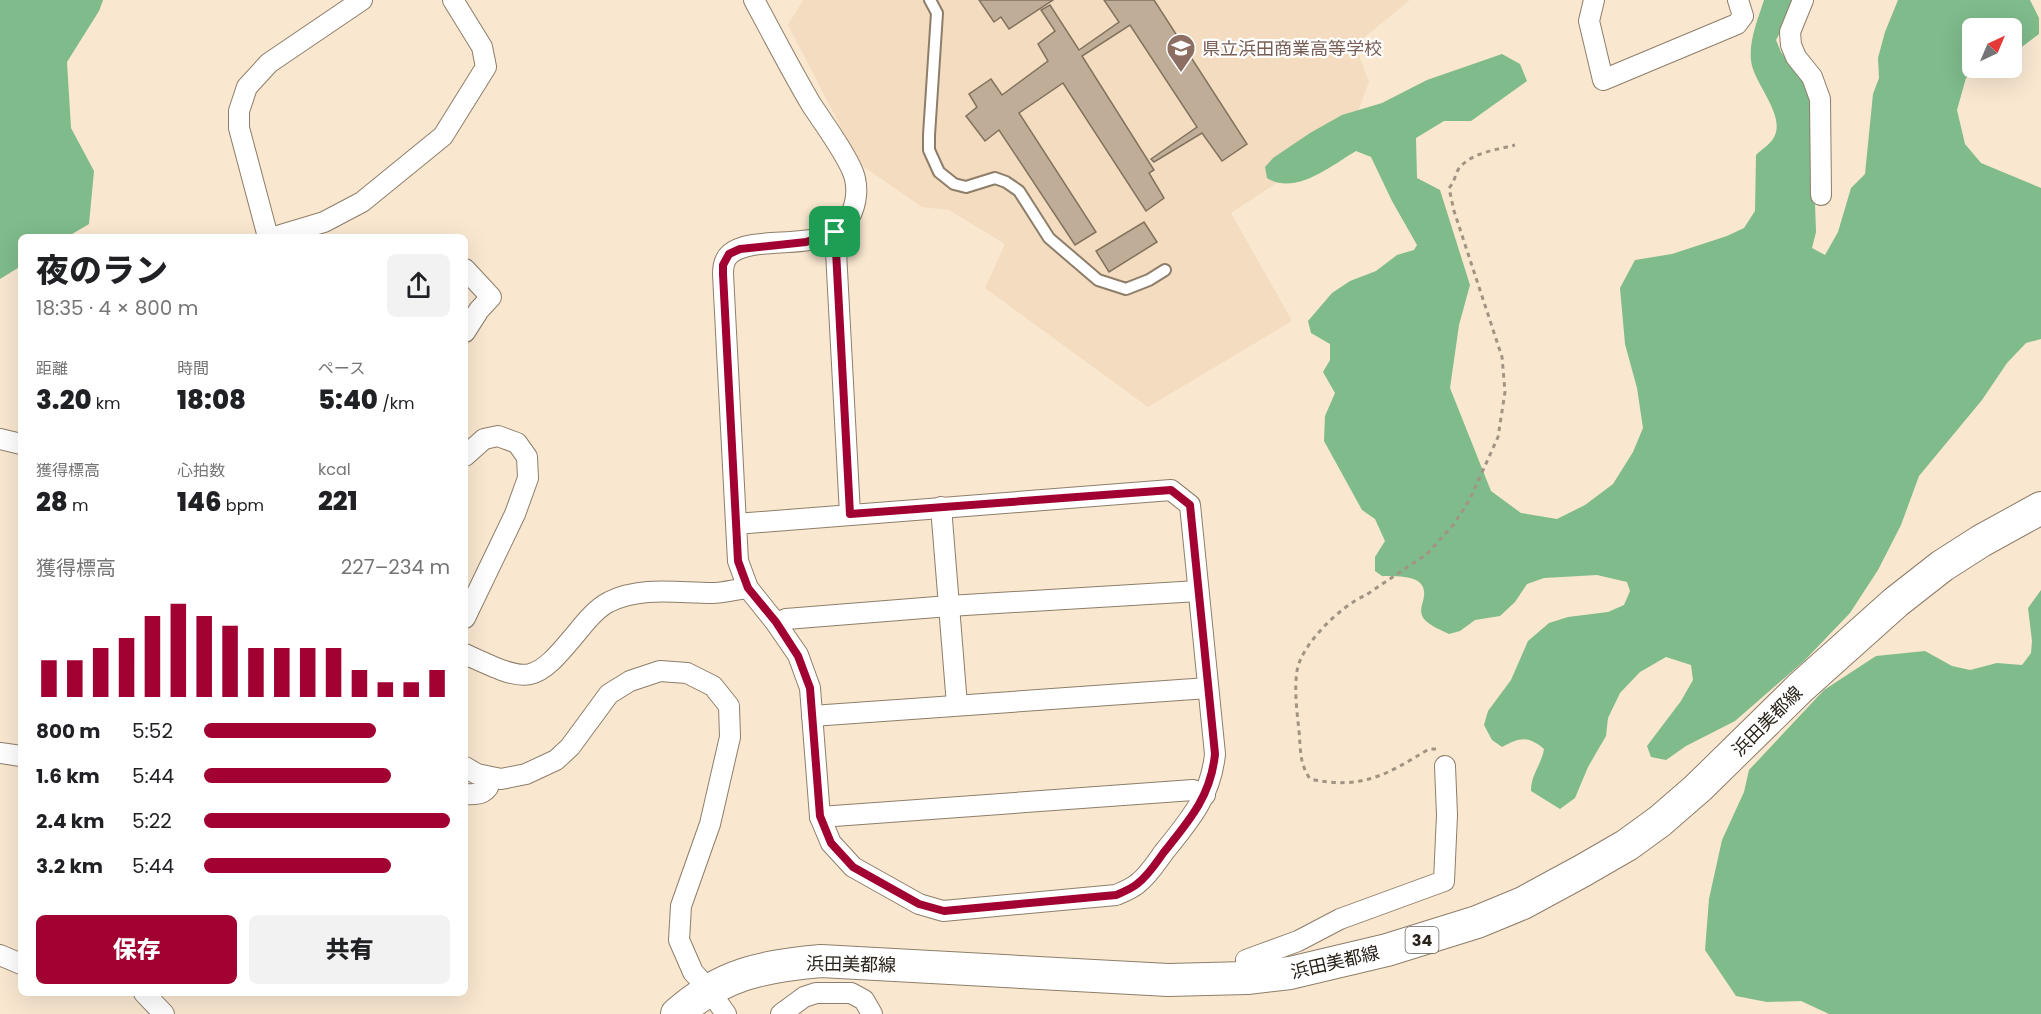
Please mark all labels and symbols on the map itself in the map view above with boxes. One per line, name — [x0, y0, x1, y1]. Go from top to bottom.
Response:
north arrow — [1962, 18, 2022, 78]
school or university icon: 県立浜田商業高等学校 — [1165, 32, 1197, 74]
place label: 県立浜田商業高等学校 — [1202, 36, 1382, 61]
pin — [809, 206, 860, 257]
street label: 浜田美都線 — [1726, 680, 1808, 762]
road number: 34 — [1406, 927, 1438, 953]
street label: 浜田美都線 — [1288, 940, 1382, 984]
street label: 浜田美都線 — [806, 951, 896, 977]

